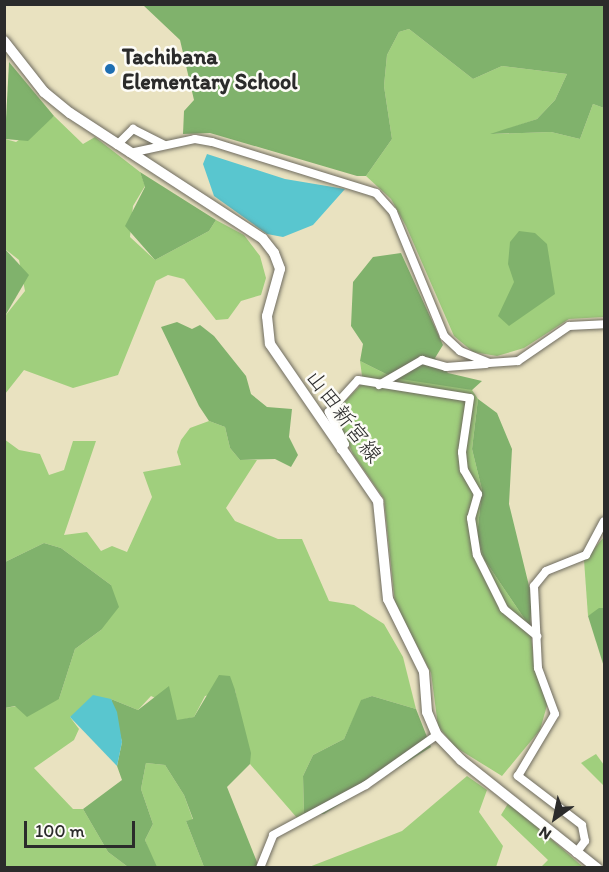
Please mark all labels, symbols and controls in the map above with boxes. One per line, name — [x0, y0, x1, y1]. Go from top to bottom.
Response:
place label: Tachibana Elementary School — [122, 43, 297, 94]
marker: Tachibana Elementary School — [103, 62, 117, 76]
street label: 山田新宮線 — [300, 364, 388, 468]
north arrow — [525, 788, 585, 848]
scale bar — [27, 809, 138, 847]
text: 100 m — [35, 820, 85, 842]
text: N — [535, 823, 555, 844]

